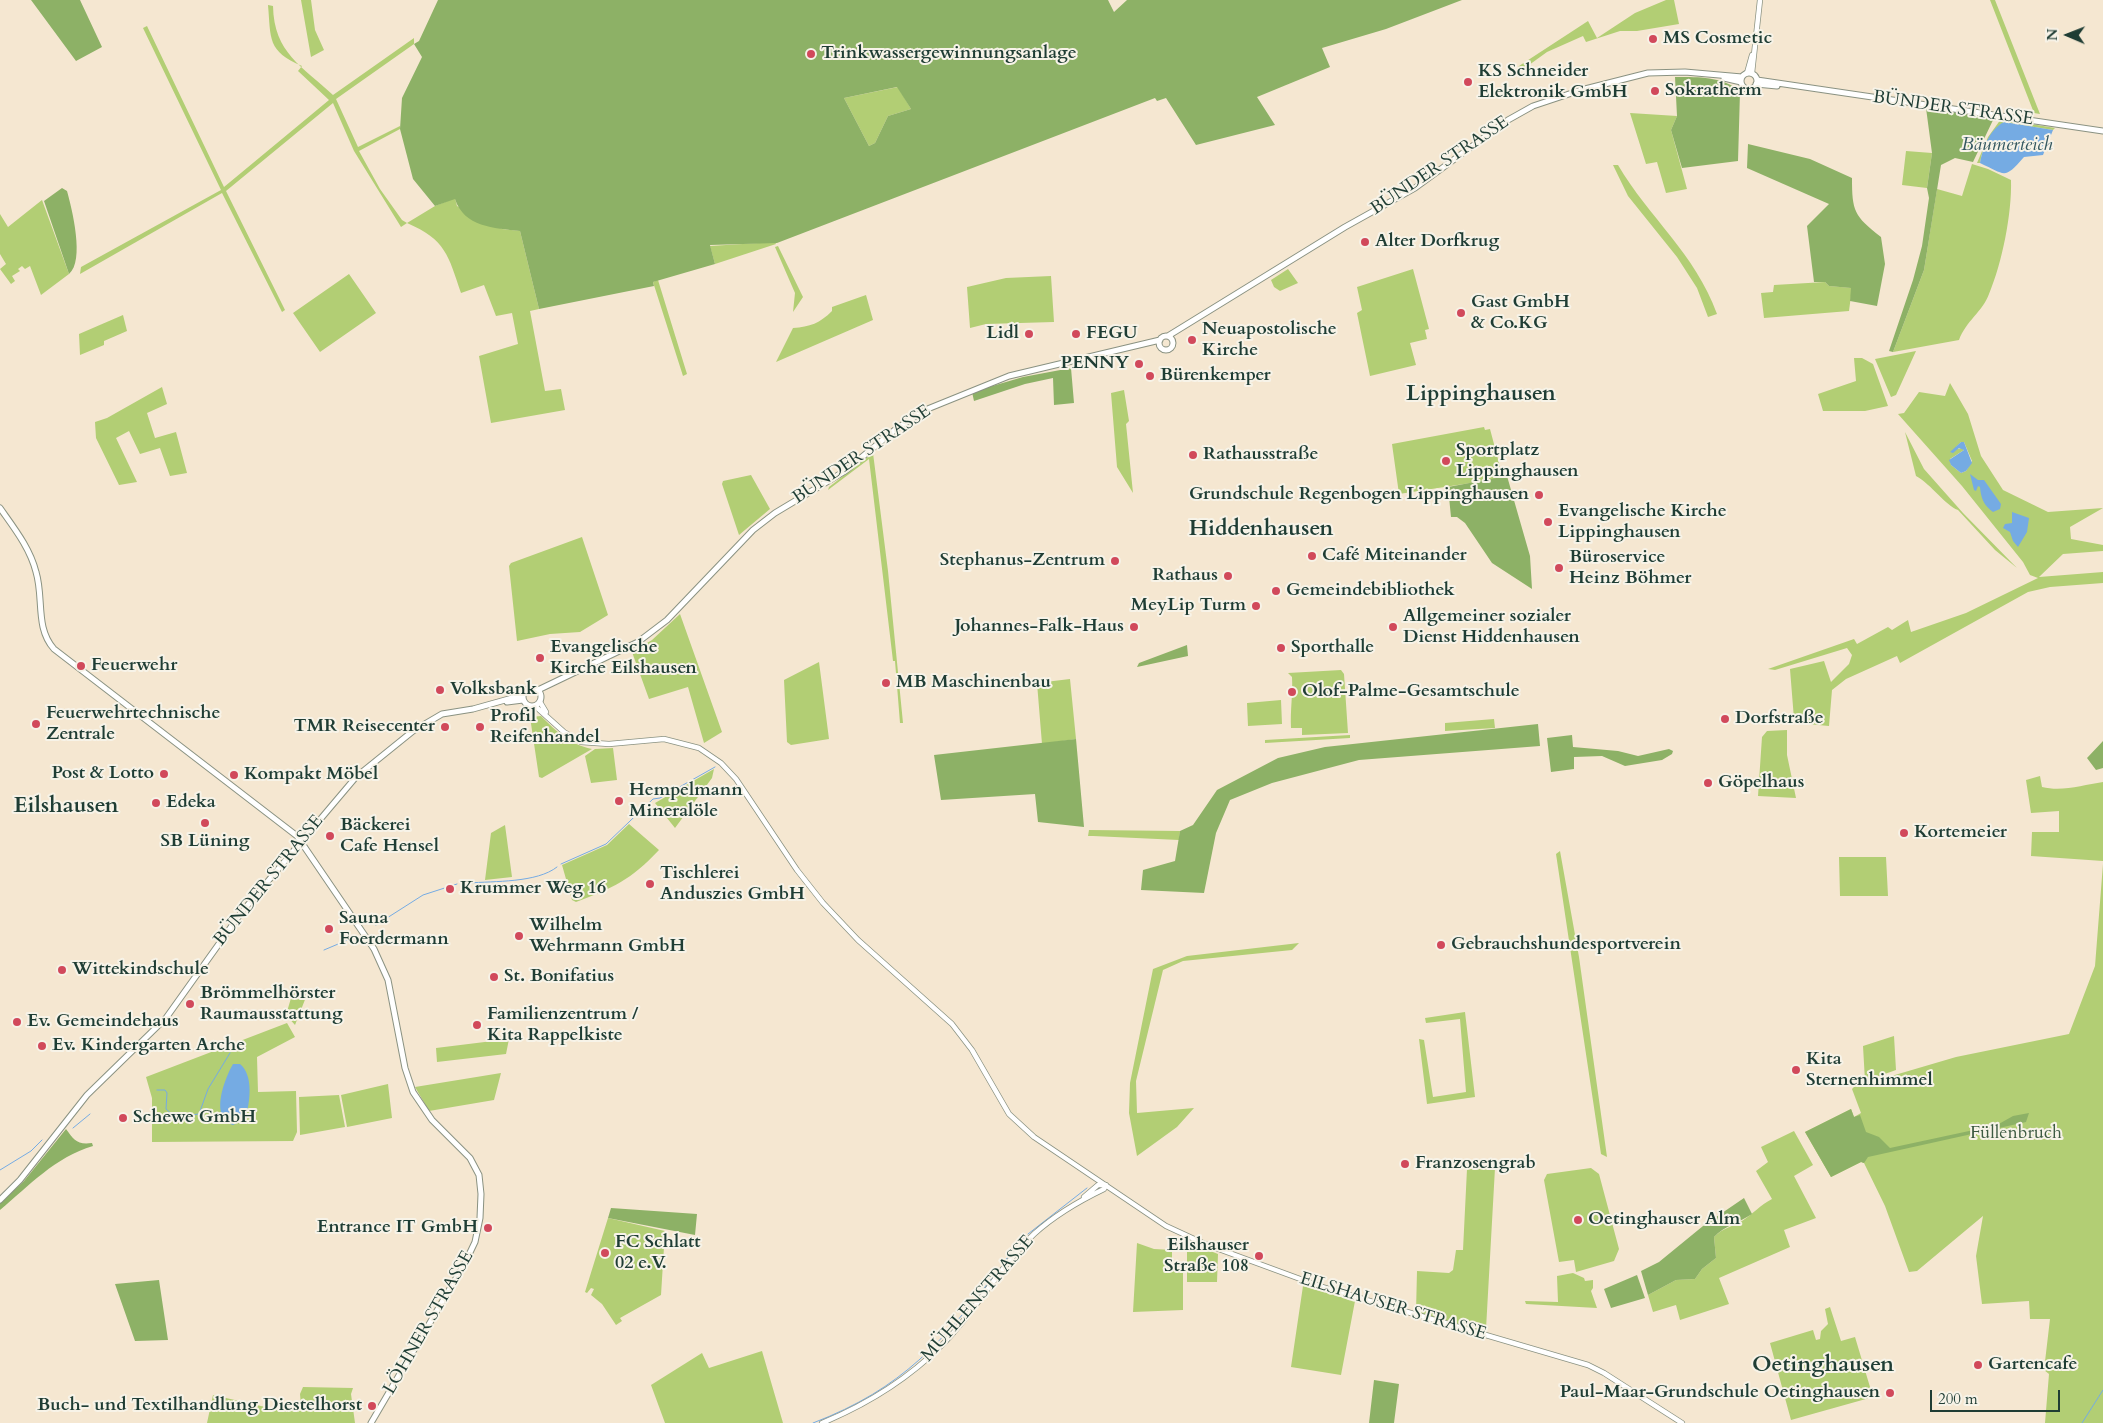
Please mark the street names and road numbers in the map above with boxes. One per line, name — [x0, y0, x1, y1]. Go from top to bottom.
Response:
street label: BÜNDER STRASSE — [1871, 87, 2035, 131]
street label: BÜNDER STRASSE — [1367, 112, 1513, 220]
street label: BÜNDER STRASSE — [789, 401, 935, 509]
street label: BÜNDER STRASSE — [210, 811, 328, 951]
street label: MÜHLENSTRASSE — [917, 1231, 1039, 1367]
street label: LÖHNER STRASSE — [379, 1247, 479, 1399]
street label: EILSHAUSER STRASSE — [1297, 1268, 1489, 1346]

